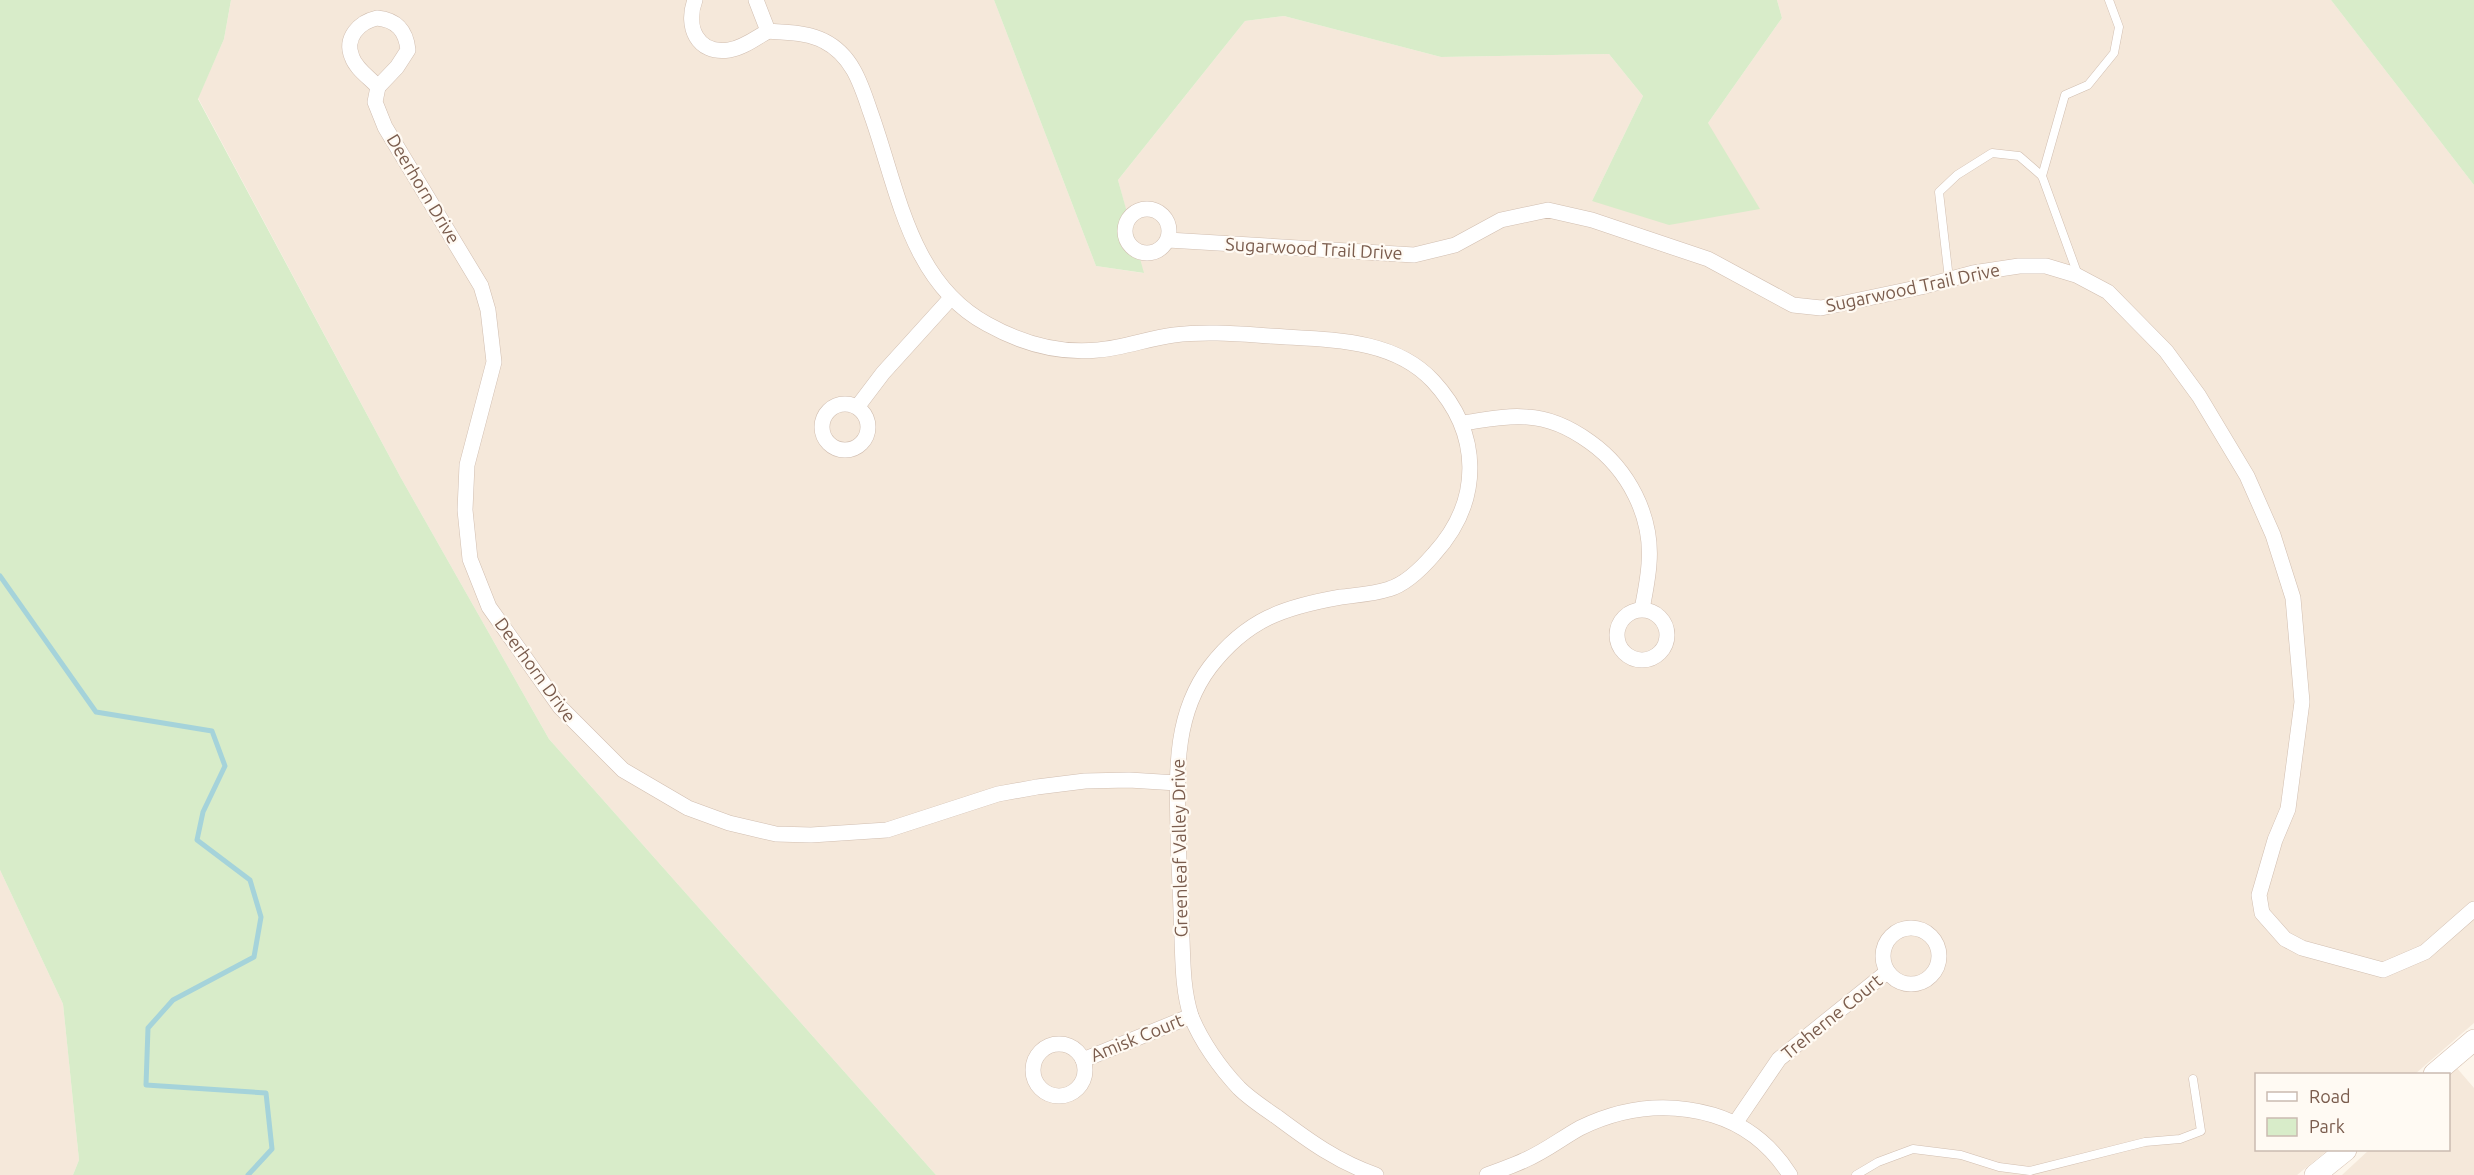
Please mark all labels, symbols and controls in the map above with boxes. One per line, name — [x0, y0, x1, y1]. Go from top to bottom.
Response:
street label: Deerhorn Drive — [383, 130, 464, 247]
street label: Sugarwood Trail Drive — [1225, 233, 1403, 263]
street label: Sugarwood Trail Drive — [1824, 259, 2002, 315]
street label: Deerhorn Drive — [491, 613, 580, 725]
street label: Greenleaf Valley Drive — [1167, 758, 1191, 938]
street label: Treherne Court — [1777, 970, 1886, 1063]
street label: Amisk Court — [1087, 1009, 1186, 1065]
legend — [2255, 1073, 2450, 1151]
text: Road — [2309, 1086, 2351, 1106]
text: Park — [2309, 1116, 2345, 1136]

